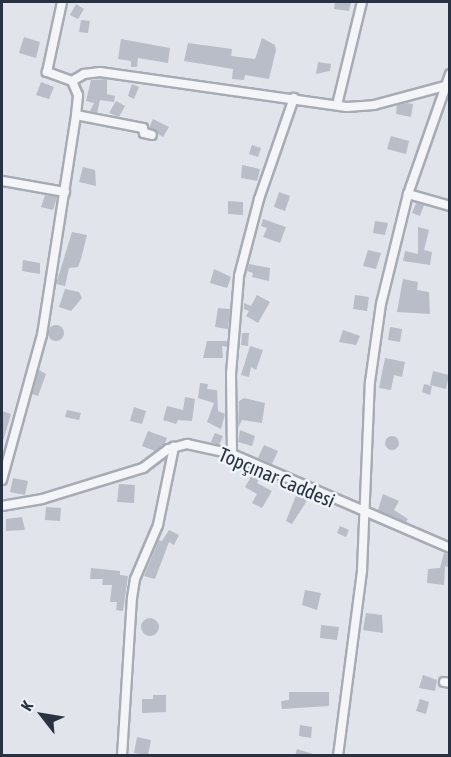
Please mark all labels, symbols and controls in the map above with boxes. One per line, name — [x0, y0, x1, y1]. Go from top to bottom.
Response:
street label: Topçınar Caddesi — [215, 442, 339, 512]
north arrow — [12, 685, 72, 745]
text: K — [17, 698, 36, 714]

